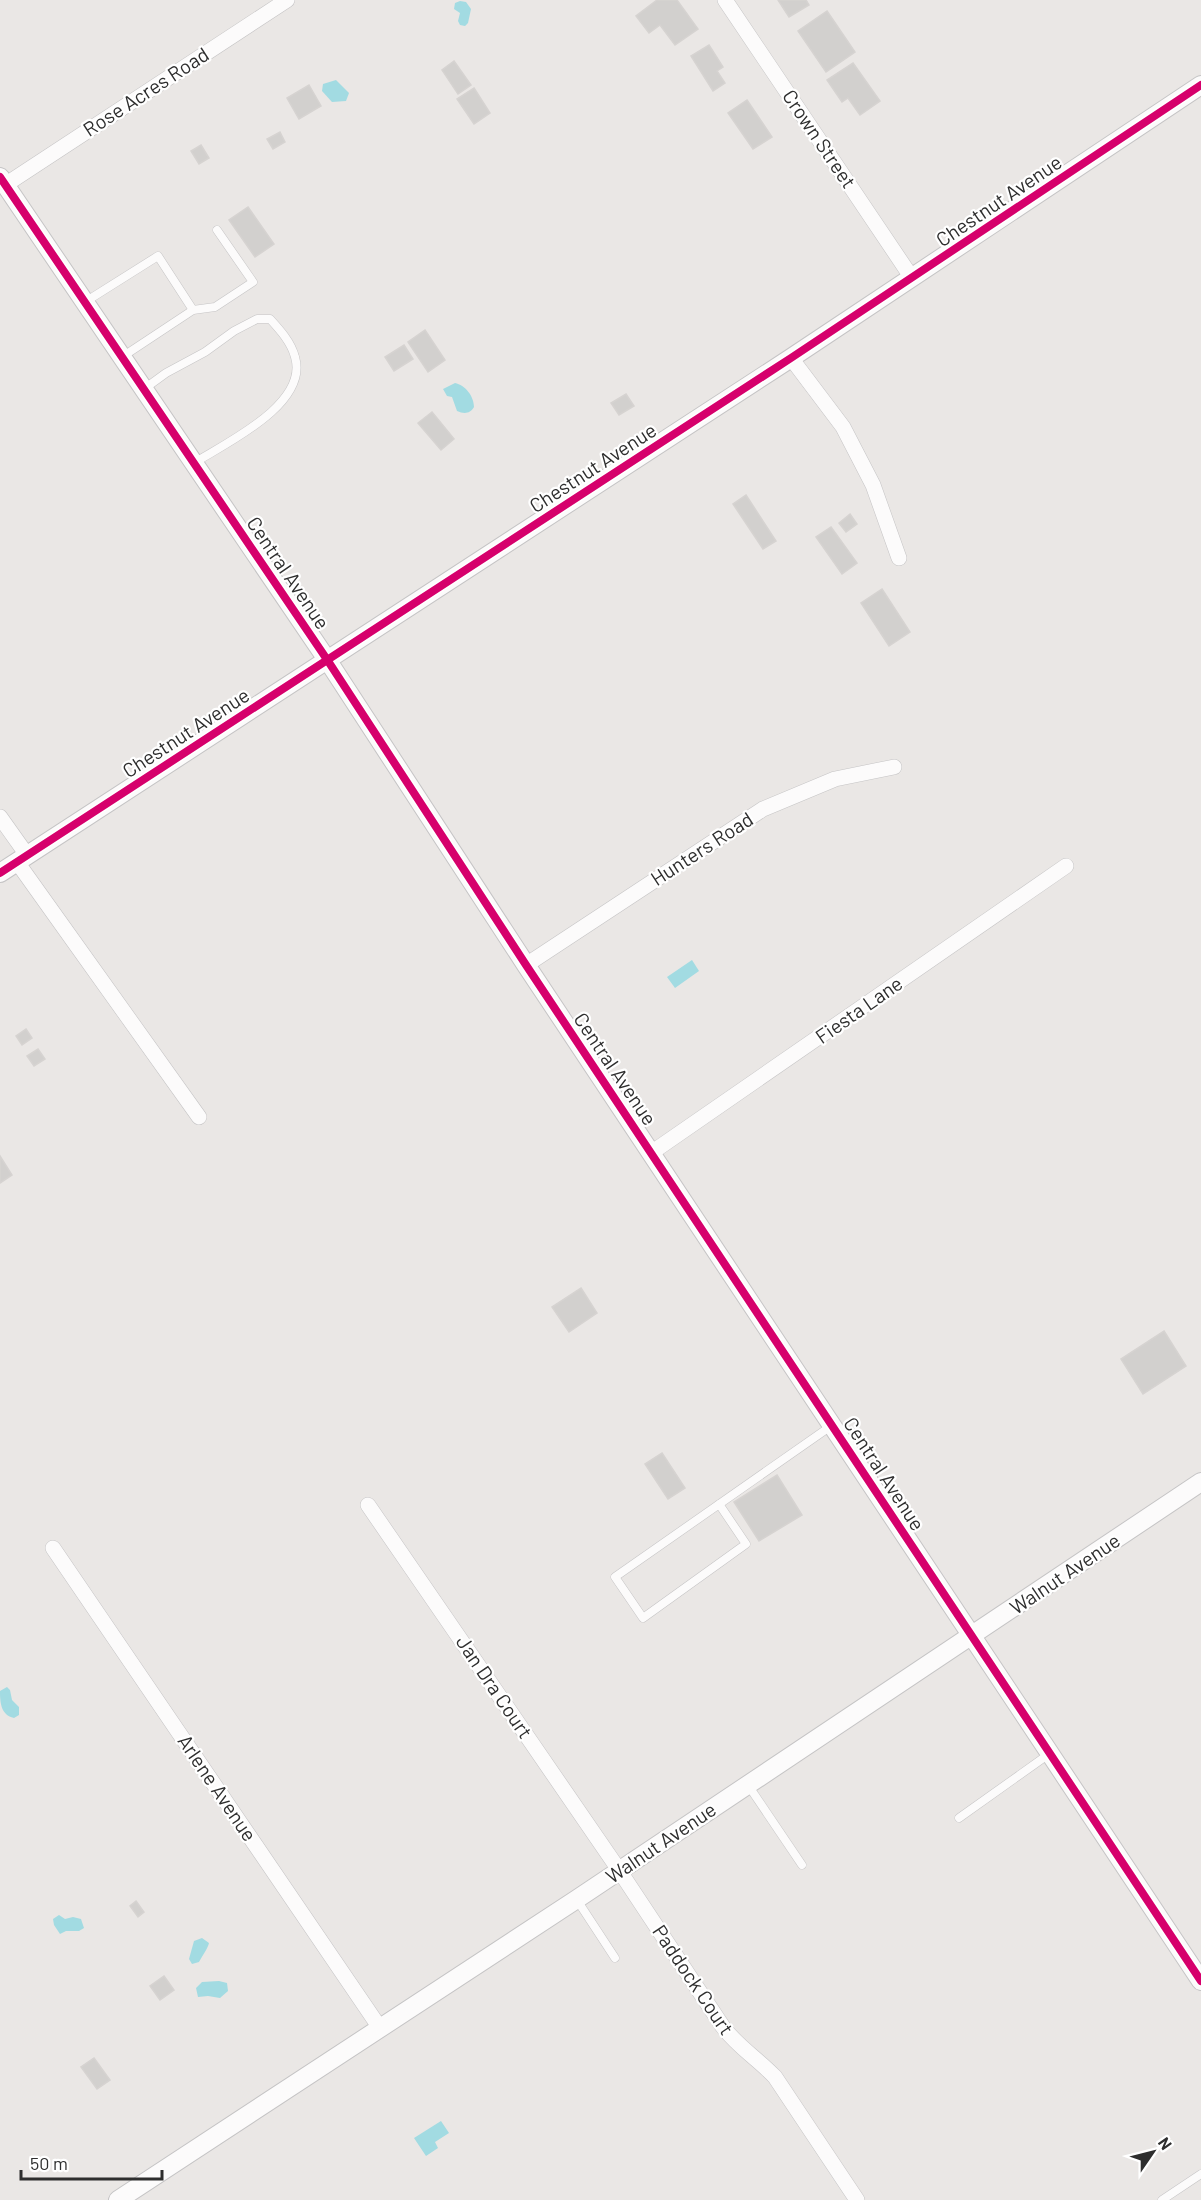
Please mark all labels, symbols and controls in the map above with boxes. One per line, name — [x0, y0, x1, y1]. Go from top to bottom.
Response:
street label: Rose Acres Road — [78, 42, 213, 141]
street label: Crown Street — [778, 85, 862, 192]
street label: Chestnut Avenue — [931, 149, 1066, 251]
street label: Chestnut Avenue — [524, 417, 660, 517]
street label: Central Avenue — [242, 512, 335, 633]
street label: Chestnut Avenue — [117, 682, 253, 782]
street label: Hunters Road — [646, 806, 757, 890]
street label: Fiesta Lane — [810, 970, 907, 1048]
street label: Central Avenue — [569, 1008, 662, 1129]
street label: Central Avenue — [839, 1412, 930, 1535]
street label: Walnut Avenue — [1005, 1527, 1124, 1619]
street label: Jan Dra Court — [452, 1630, 538, 1742]
street label: Arlene Avenue — [173, 1730, 262, 1845]
street label: Walnut Avenue — [601, 1796, 720, 1888]
street label: Paddock Court — [648, 1920, 739, 2039]
north arrow — [1123, 2122, 1183, 2182]
text: N — [1155, 2133, 1177, 2153]
scale bar — [21, 2143, 162, 2181]
text: 50 m — [30, 2152, 68, 2174]

